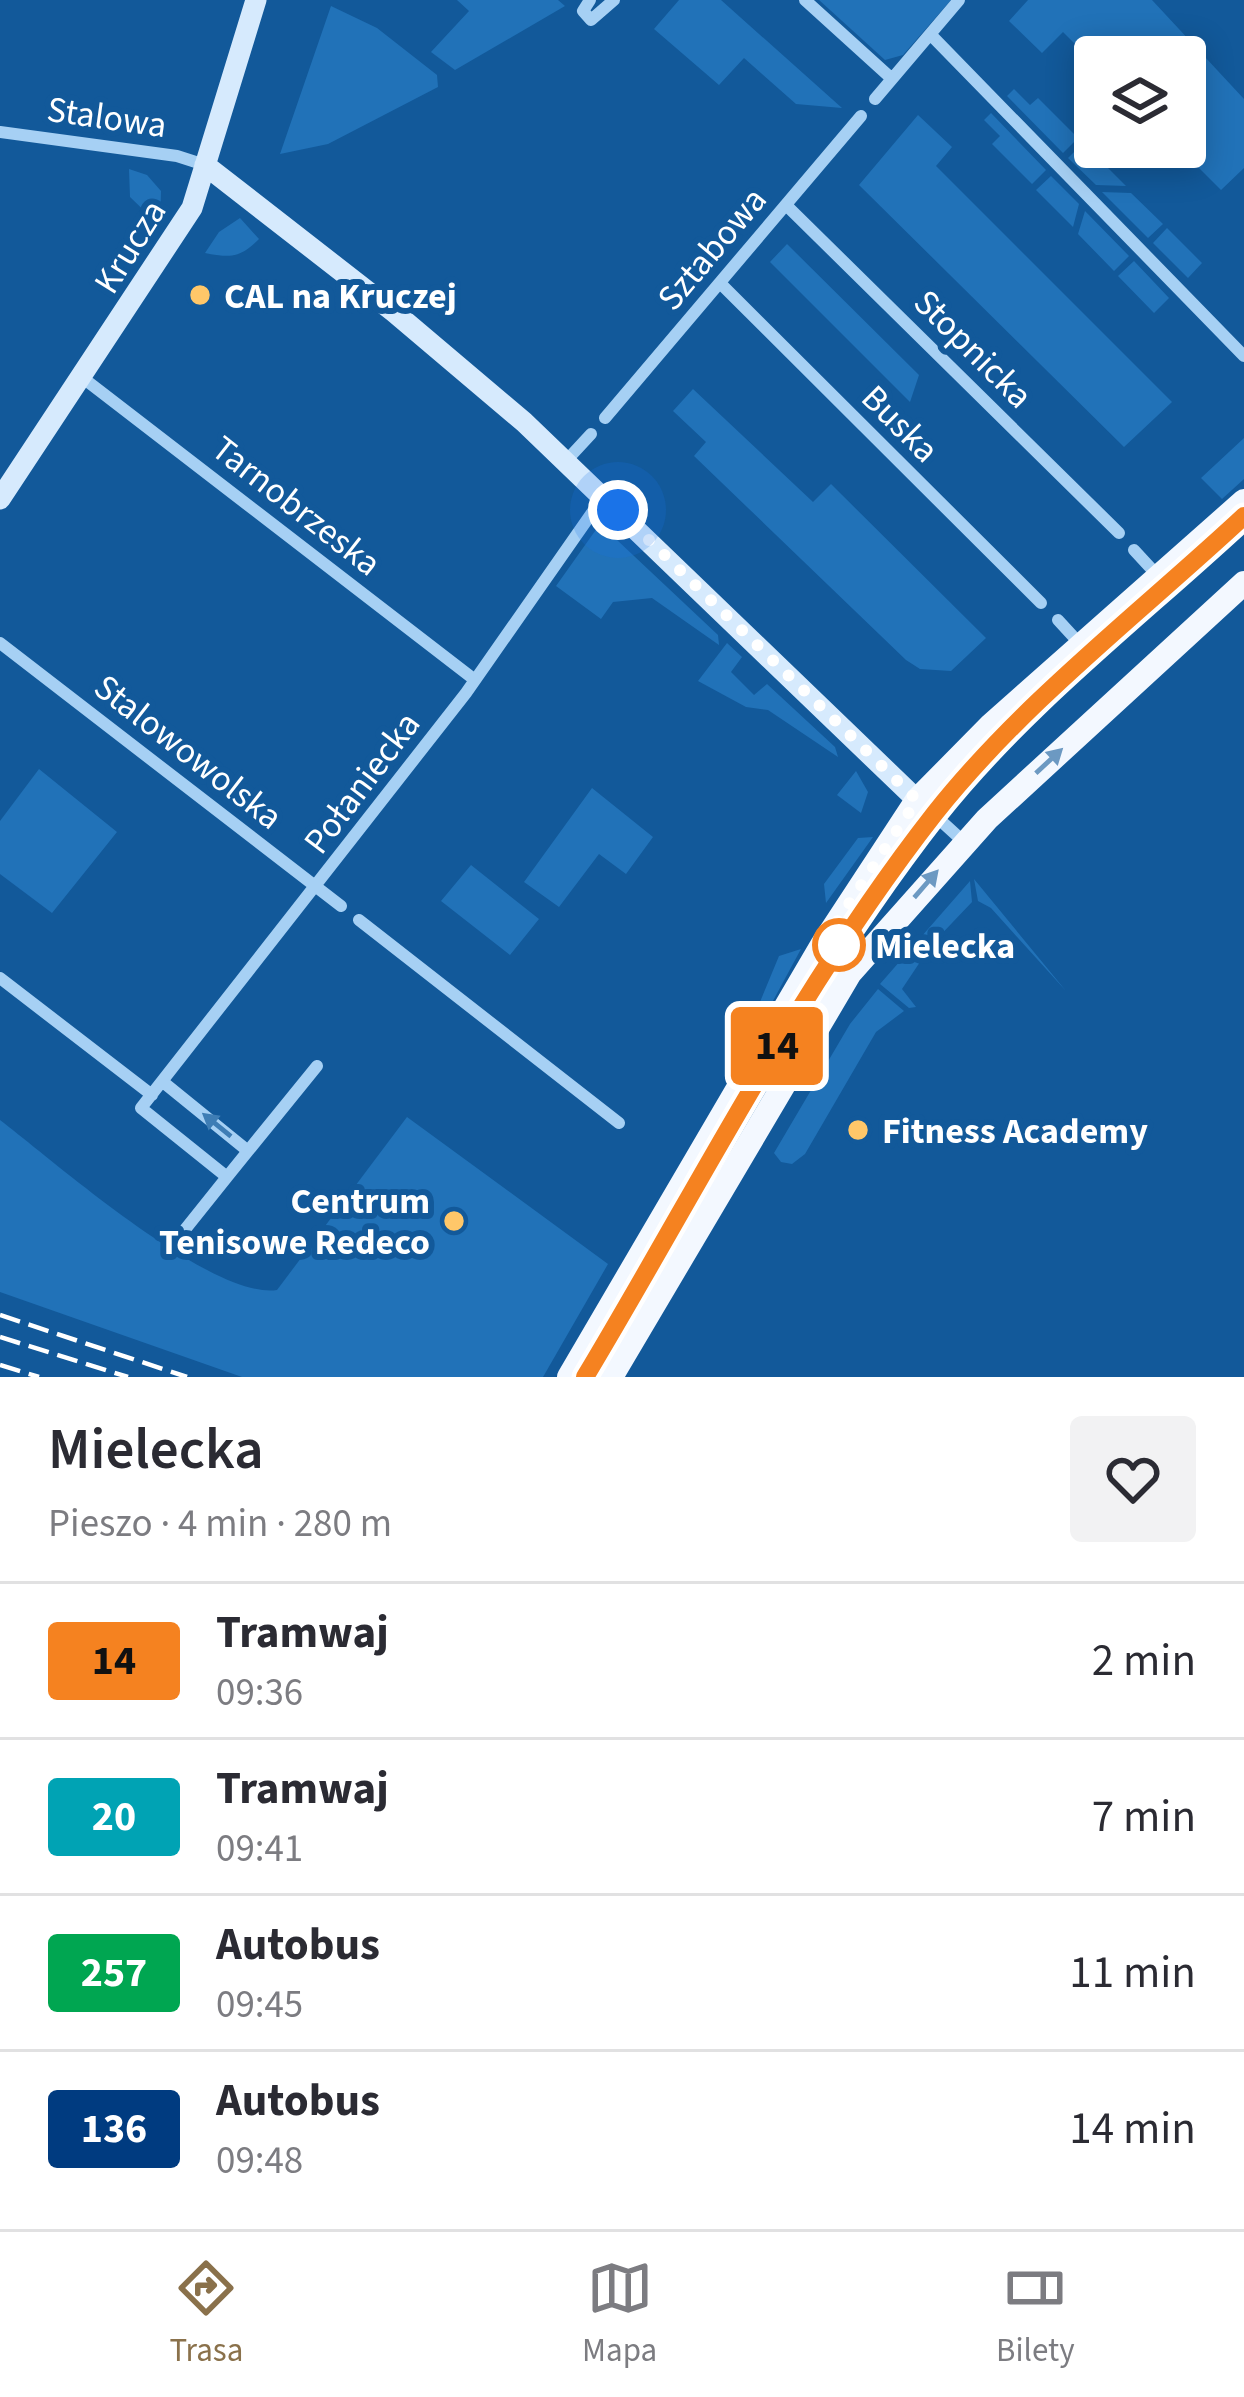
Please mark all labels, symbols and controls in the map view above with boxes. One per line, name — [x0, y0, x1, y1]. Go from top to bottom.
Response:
map controls — [1074, 36, 1206, 168]
button: layers — [1074, 36, 1206, 168]
street label: Stalowa — [44, 84, 170, 151]
street label: Sztabowa — [645, 176, 779, 322]
street label: Krucza — [82, 190, 179, 304]
place label: CAL na Kruczej — [224, 271, 457, 322]
street label: Stopnicka — [902, 278, 1044, 420]
marker: CAL na Kruczej — [187, 282, 213, 308]
street label: Buska — [850, 374, 950, 474]
street label: Tarnobrzeska — [201, 424, 391, 589]
your location — [588, 480, 648, 540]
street label: Stalowowolska — [83, 662, 293, 842]
street label: Połaniecka — [292, 701, 433, 865]
one-way arrow — [1034, 748, 1063, 776]
one-way arrow — [912, 869, 938, 899]
marker: Mielecka — [814, 920, 864, 970]
place label: Mielecka — [875, 921, 1015, 972]
line badge: 14 — [723, 1007, 831, 1085]
text: 14 — [755, 1016, 799, 1076]
place label: Fitness Academy — [882, 1106, 1148, 1157]
one-way arrow — [202, 1113, 232, 1139]
marker: Fitness Academy — [845, 1117, 871, 1143]
place label: Centrum Tenisowe Redeco — [159, 1176, 430, 1268]
marker: Centrum Tenisowe Redeco — [441, 1208, 467, 1234]
text: Mielecka — [48, 1410, 264, 1491]
button: heart — [1070, 1416, 1196, 1542]
text: Pieszo · 4 min · 280 m — [48, 1496, 392, 1552]
text: Tramwaj — [216, 1601, 389, 1665]
text: 2 min — [1092, 1629, 1196, 1693]
text: 14 — [92, 1631, 136, 1691]
text: 09:36 — [216, 1665, 303, 1721]
text: Tramwaj — [216, 1757, 389, 1821]
text: 7 min — [1092, 1785, 1196, 1849]
text: 20 — [92, 1787, 136, 1847]
text: 09:41 — [216, 1821, 303, 1877]
text: Autobus — [216, 1913, 380, 1977]
text: 11 min — [1069, 1941, 1196, 2005]
text: 257 — [81, 1943, 147, 2003]
text: 09:45 — [216, 1977, 303, 2033]
text: Autobus — [216, 2069, 380, 2133]
text: 14 min — [1069, 2097, 1196, 2161]
text: 136 — [81, 2099, 147, 2159]
text: 09:48 — [216, 2133, 303, 2189]
tab: Trasa — [169, 2255, 243, 2374]
tab: Mapa — [582, 2255, 657, 2374]
tab: Bilety — [996, 2255, 1075, 2374]

